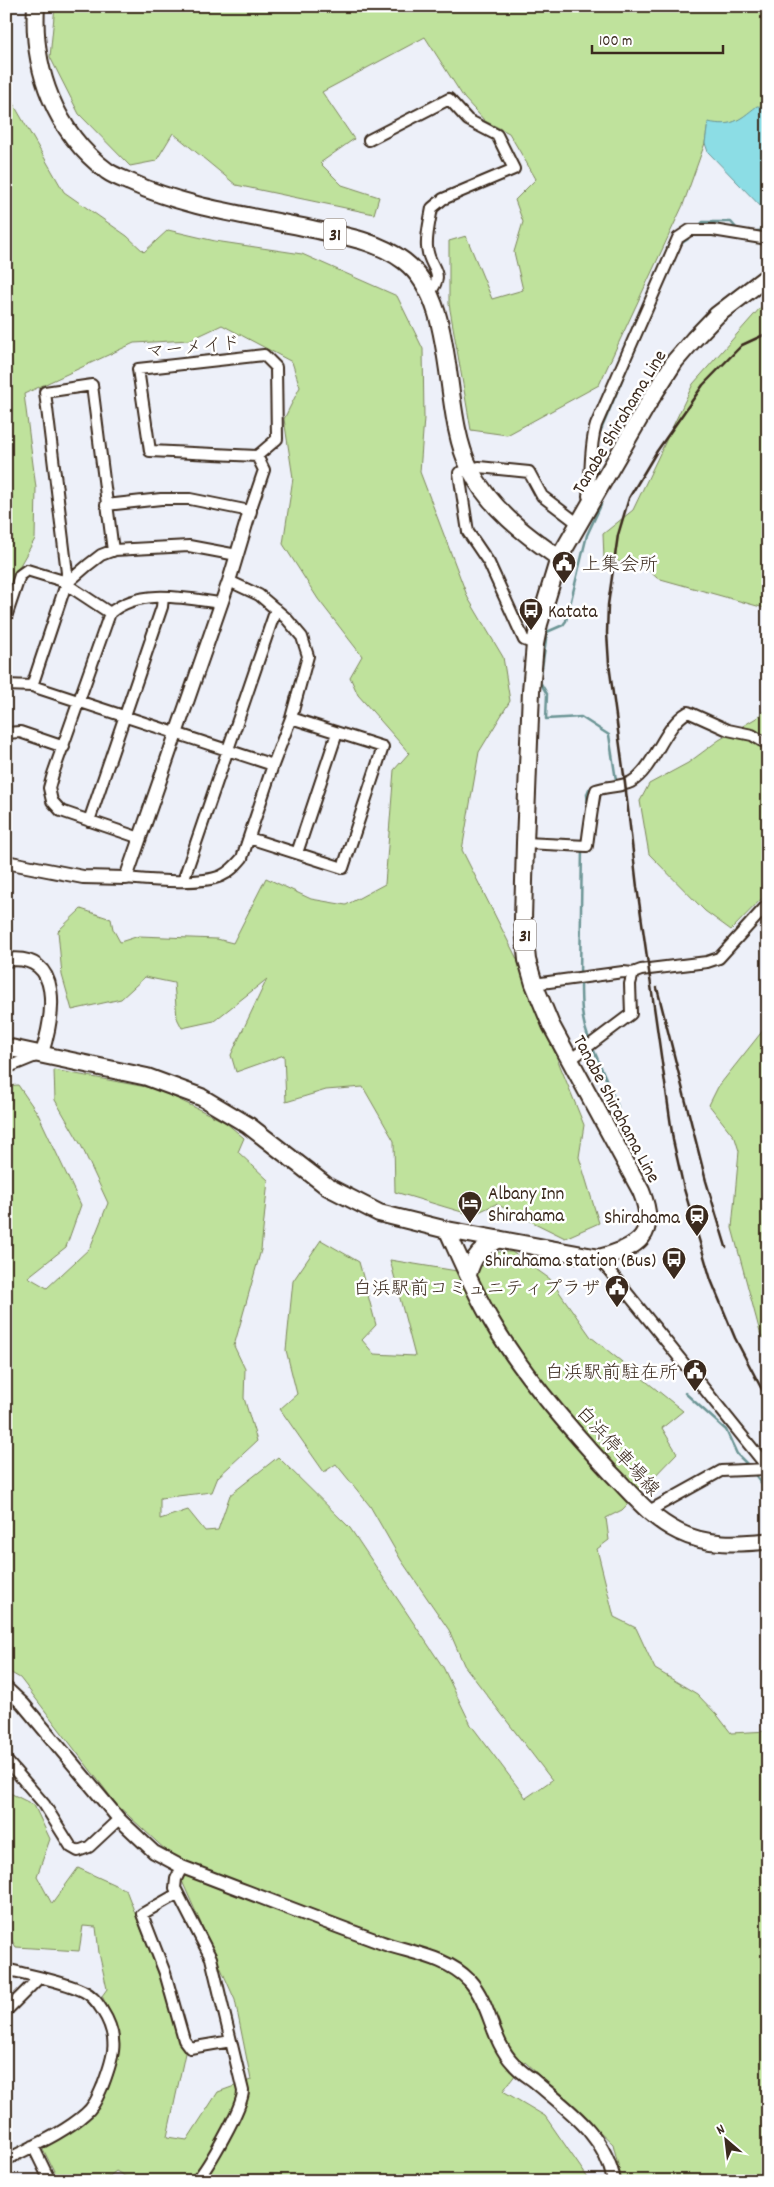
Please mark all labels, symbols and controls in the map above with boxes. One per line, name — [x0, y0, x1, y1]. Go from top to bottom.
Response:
scale bar — [592, 22, 723, 54]
text: 100 m — [599, 31, 632, 53]
road number: 31 — [324, 218, 346, 250]
street label: マーメイド — [145, 331, 242, 368]
street label: Tanabe Shirahama Line — [567, 346, 675, 500]
public building icon: 上集会所 — [551, 550, 577, 584]
place label: 上集会所 — [582, 553, 658, 580]
bus stop icon: Katata — [518, 597, 544, 631]
place label: Katata — [548, 600, 599, 627]
road number: 31 — [514, 920, 536, 950]
street label: Tanabe Shirahama Line — [564, 1031, 665, 1188]
place label: Albany Inn Shirahama — [488, 1182, 565, 1231]
hotel icon: Albany Inn Shirahama — [457, 1190, 483, 1224]
station icon: Shirahama — [684, 1203, 710, 1237]
place label: Shirahama — [604, 1206, 681, 1233]
bus stop icon: Shirahama station (Bus) — [661, 1246, 687, 1280]
place label: Shirahama station (Bus) — [485, 1249, 656, 1276]
public building icon: 白浜駅前コミュニティプラザ — [604, 1274, 630, 1308]
place label: 白浜駅前コミュニティプラザ — [353, 1277, 600, 1304]
public building icon: 白浜駅前駐在所 — [682, 1358, 708, 1392]
place label: 白浜駅前駐在所 — [545, 1361, 678, 1388]
street label: 白浜停車場線 — [568, 1401, 665, 1504]
north arrow — [702, 2114, 752, 2164]
text: N — [713, 2120, 729, 2141]

